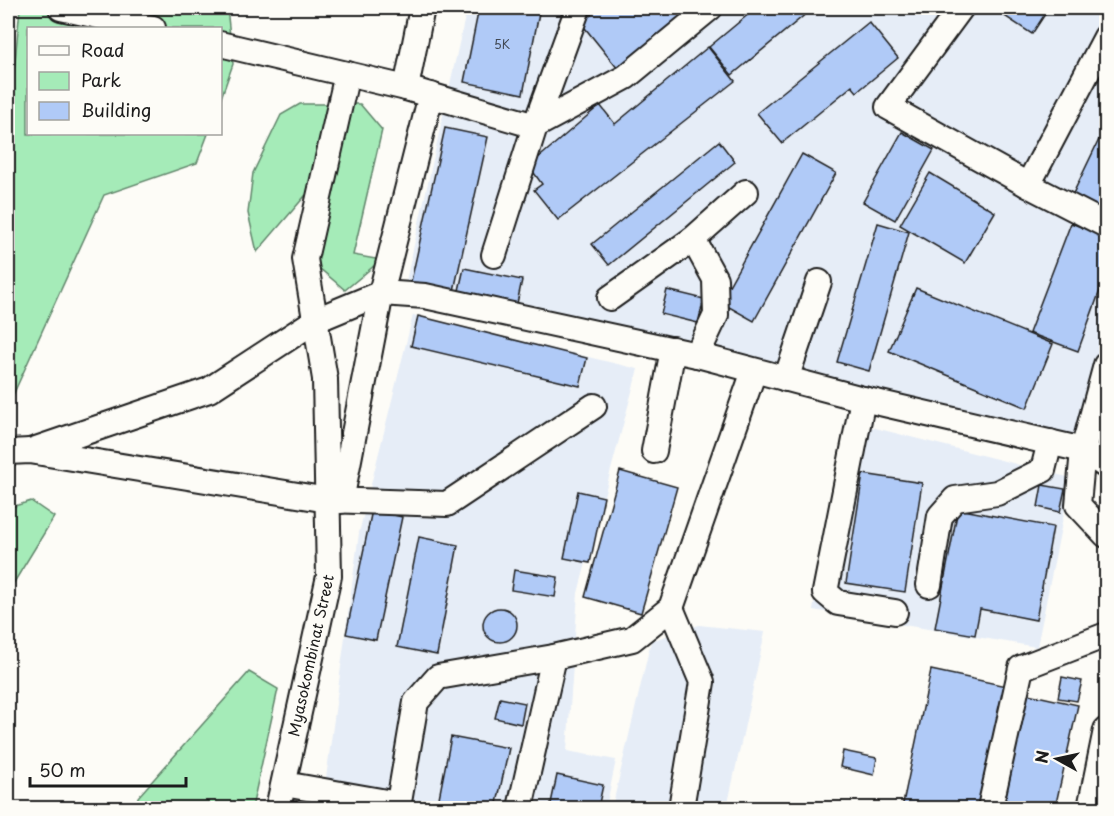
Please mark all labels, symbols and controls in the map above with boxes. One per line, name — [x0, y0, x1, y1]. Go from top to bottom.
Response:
legend — [27, 27, 222, 135]
house number: 5К — [494, 35, 510, 53]
text: Road — [81, 36, 125, 63]
text: Park — [81, 66, 121, 93]
text: Building — [81, 96, 151, 123]
street label: Myasokombinat Street — [281, 572, 339, 738]
north arrow — [1027, 729, 1087, 789]
text: N — [1028, 749, 1054, 765]
scale bar — [30, 750, 186, 788]
text: 50 m — [39, 756, 86, 783]

